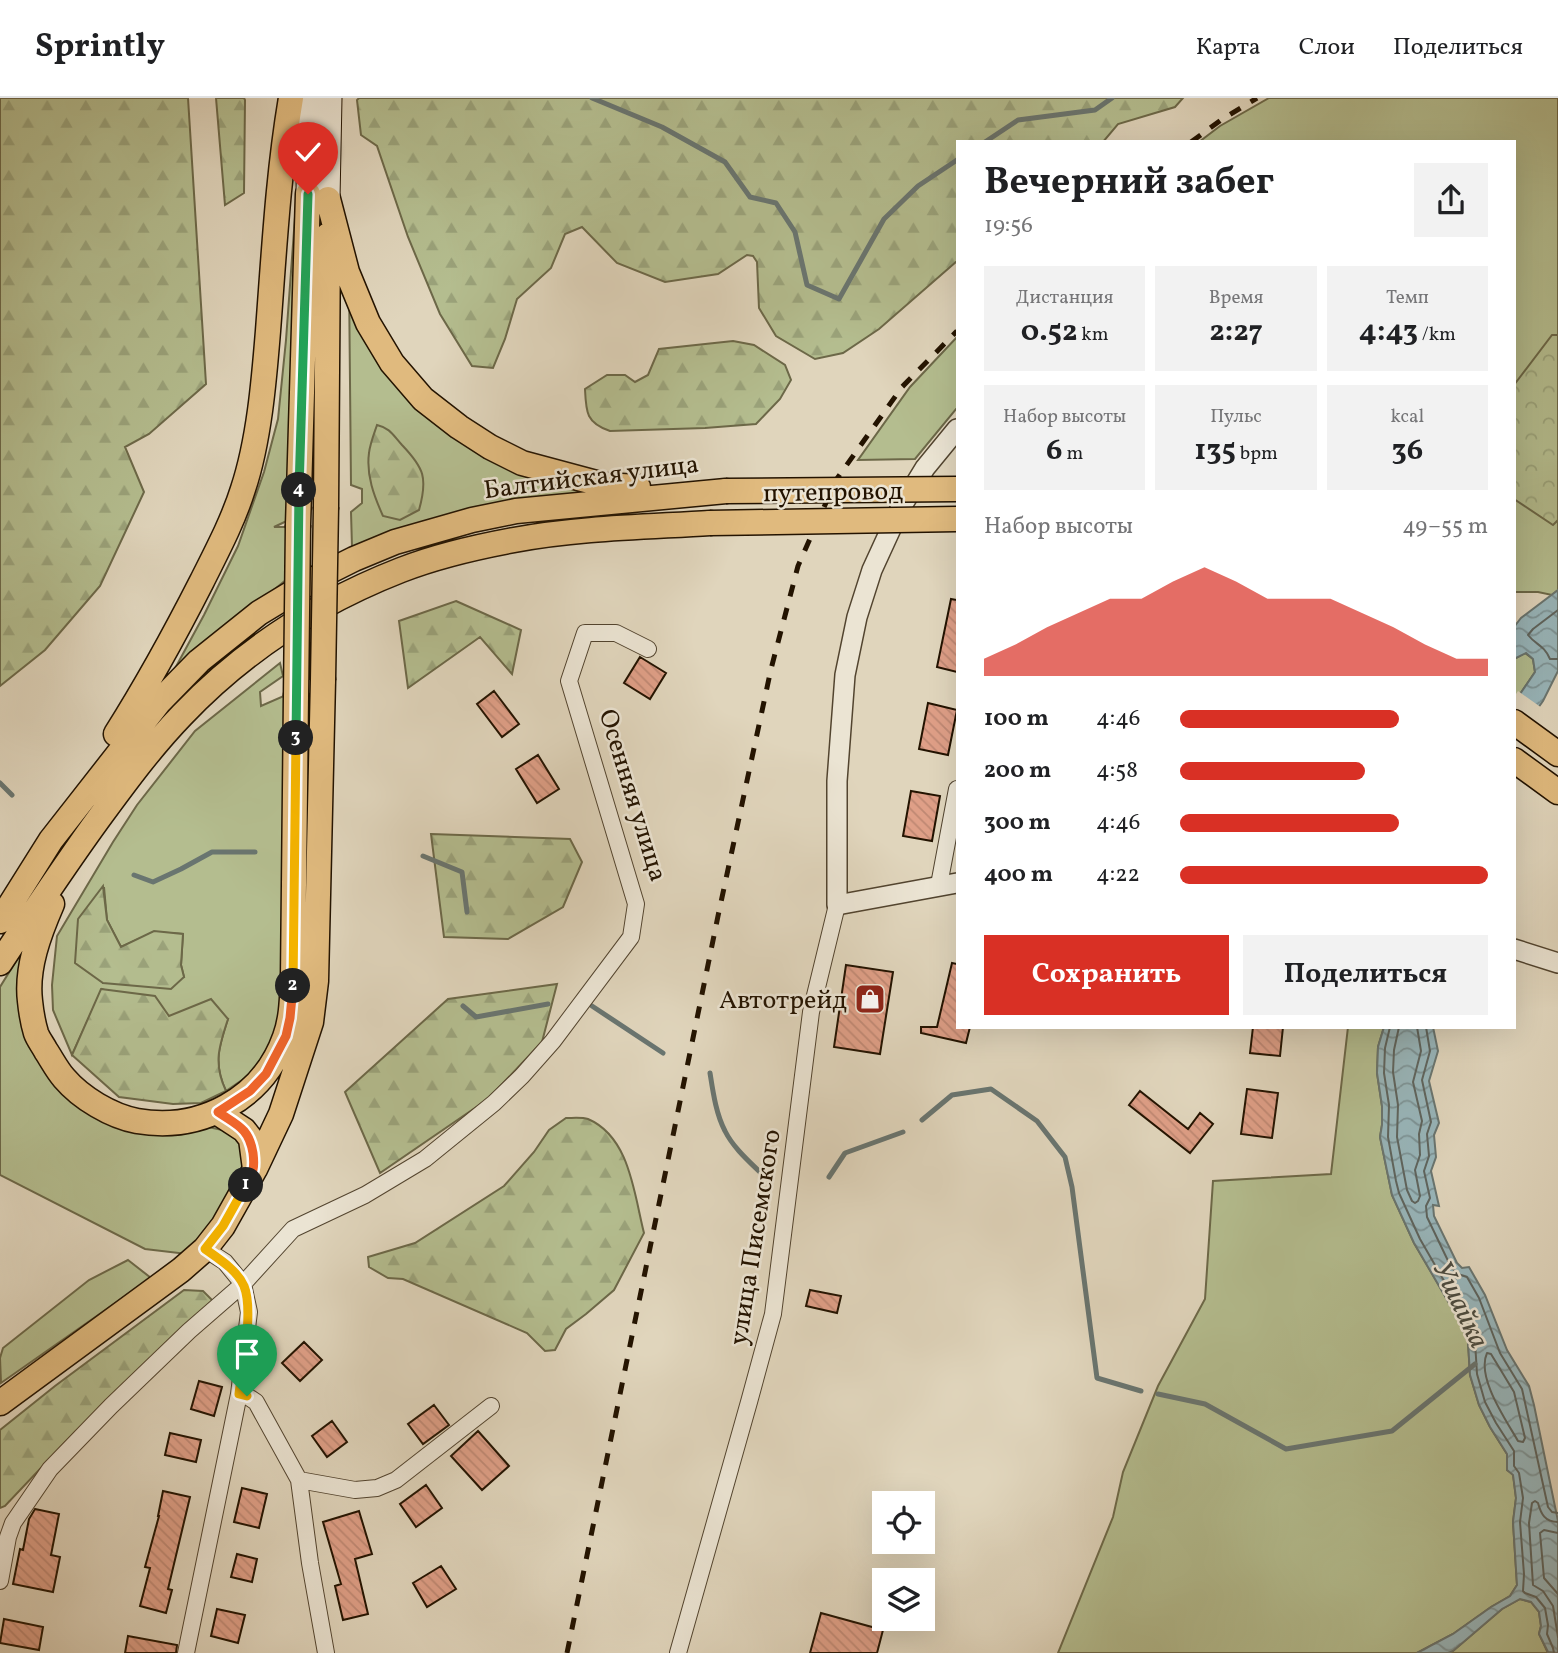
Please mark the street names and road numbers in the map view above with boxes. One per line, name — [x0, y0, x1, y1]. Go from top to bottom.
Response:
street label: Балтийская улица — [482, 447, 701, 509]
street label: путепровод — [763, 474, 904, 512]
street label: Осенняя улица — [589, 705, 675, 886]
street label: улица Писемского — [721, 1127, 791, 1348]

